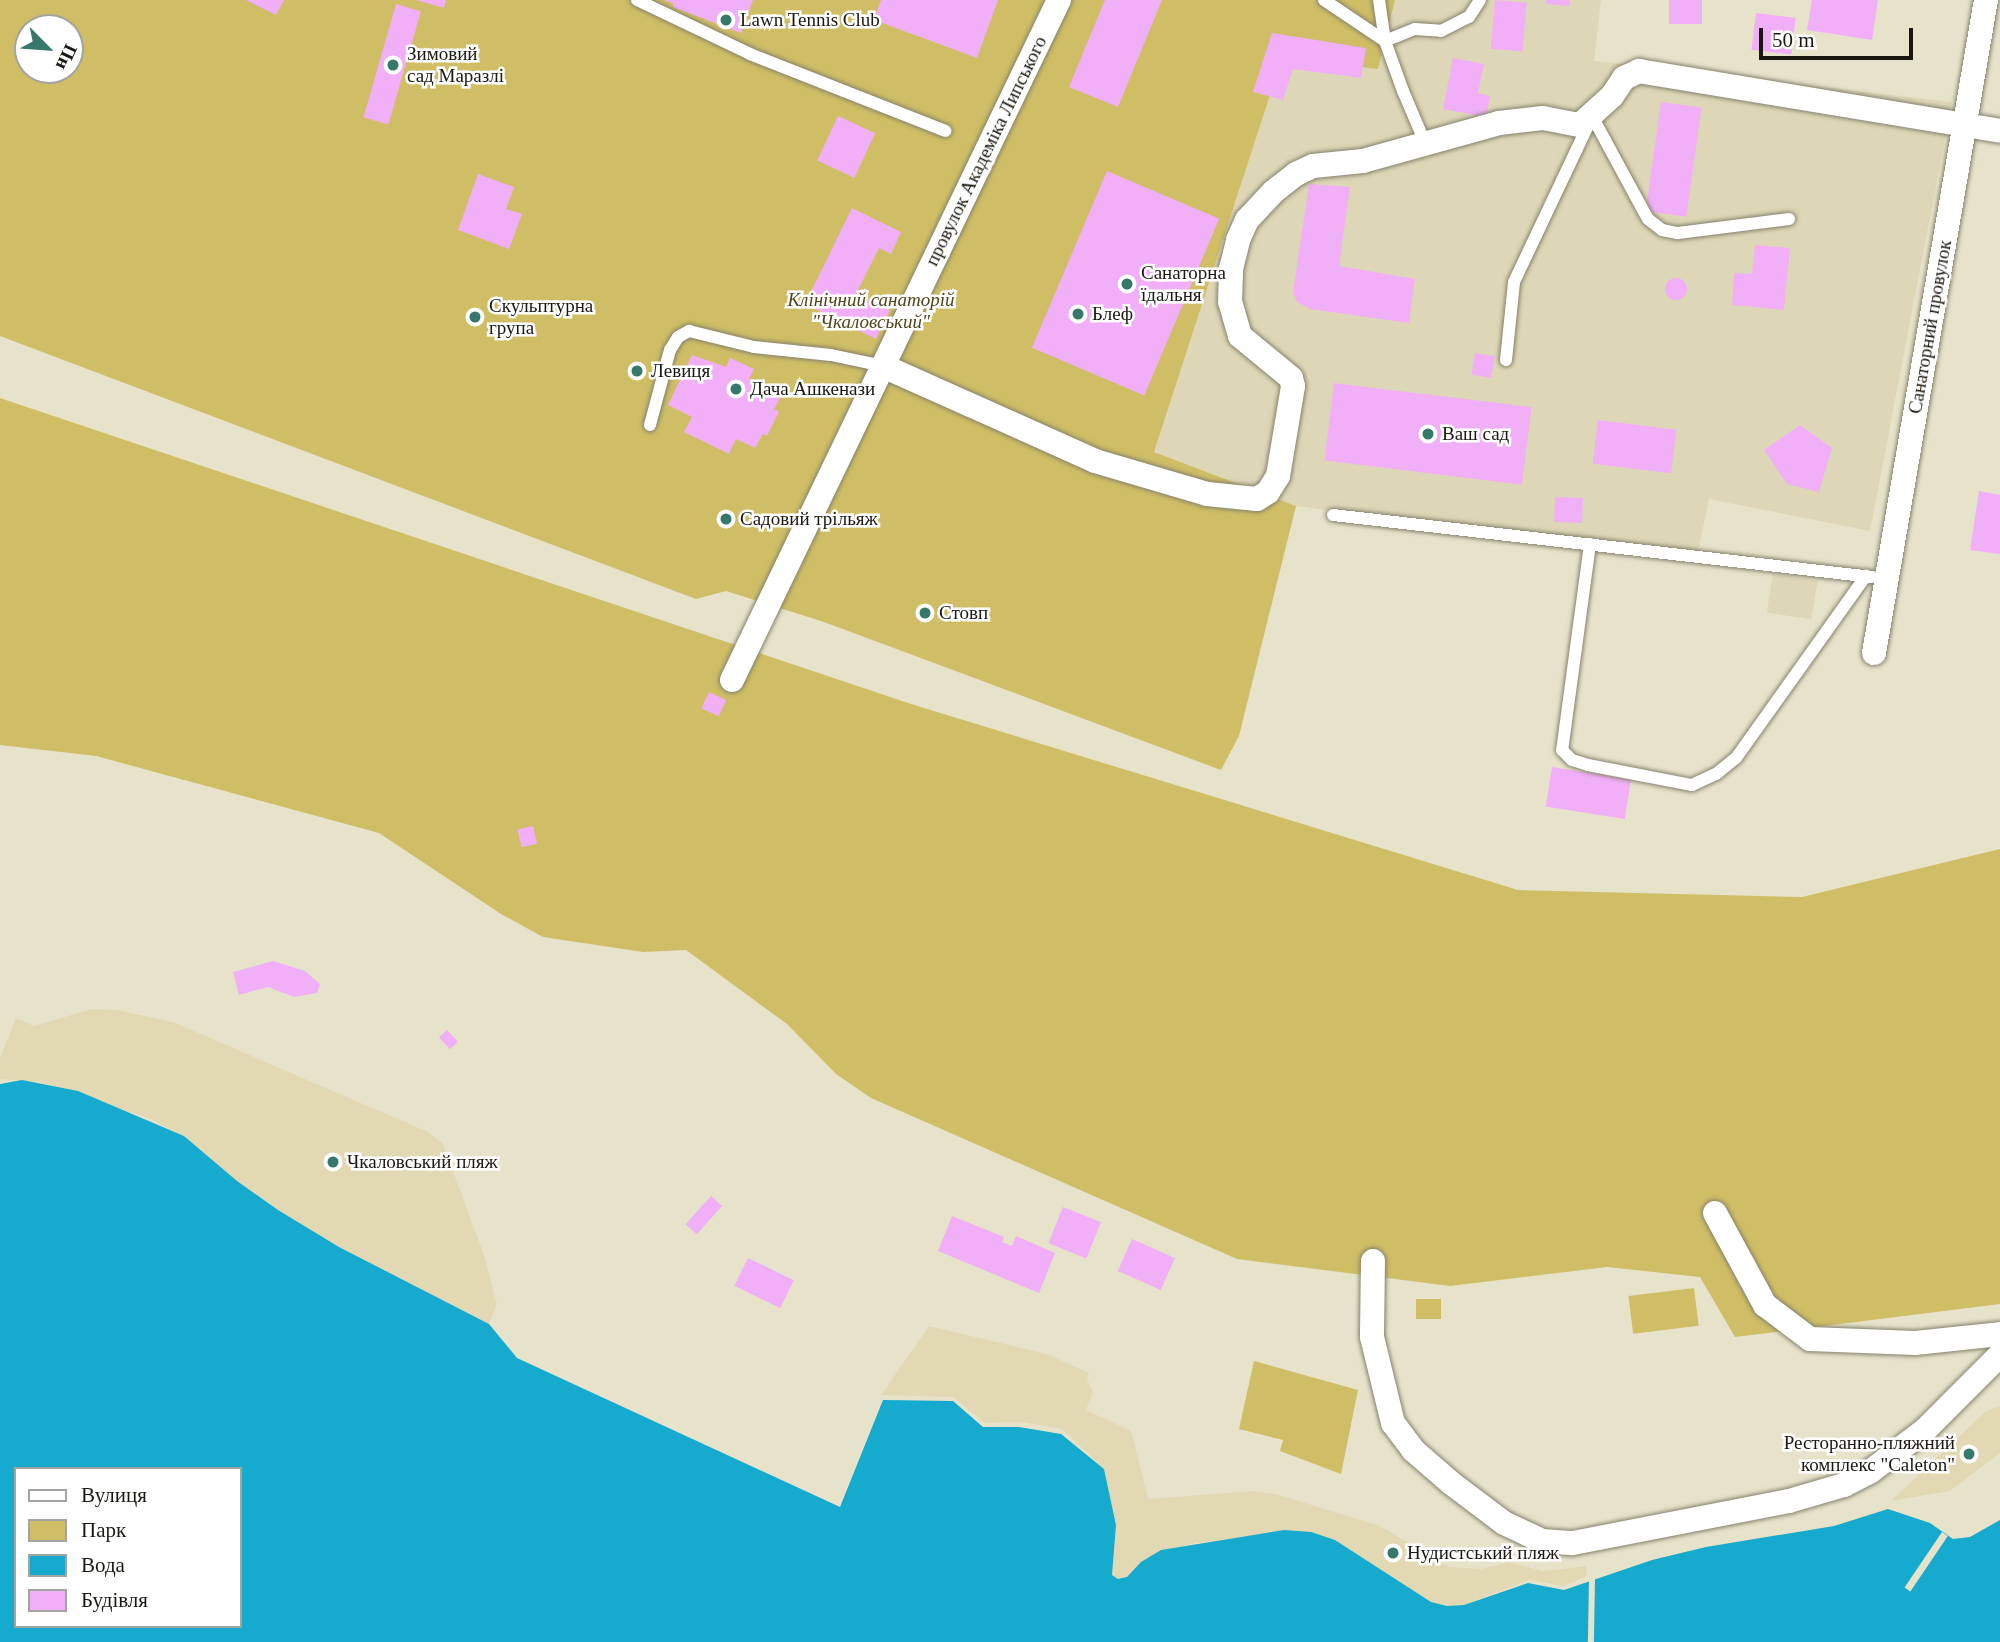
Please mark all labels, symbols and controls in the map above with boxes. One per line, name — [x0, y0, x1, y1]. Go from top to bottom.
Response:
place label: Lawn Tennis Club — [740, 9, 880, 31]
marker: Lawn Tennis Club — [718, 12, 734, 28]
north arrow — [14, 14, 84, 84]
scale bar — [1762, 14, 1916, 58]
text: 50 m — [1772, 28, 1815, 52]
street label: провулок Академіка Липського — [920, 32, 1052, 270]
text: Пн — [52, 41, 82, 73]
place label: Зимовий сад Маразлі — [407, 43, 504, 87]
marker: Зимовий сад Маразлі — [385, 57, 401, 73]
street label: Санаторний провулок — [1904, 238, 1956, 416]
place label: Санаторна їдальня — [1141, 262, 1226, 306]
marker: Санаторна їдальня — [1119, 276, 1135, 292]
park label: Клінічний санаторій "Чкаловський" — [788, 289, 954, 333]
place label: Скульптурна група — [489, 295, 593, 339]
place label: Блеф — [1092, 303, 1133, 325]
marker: Блеф — [1070, 306, 1086, 322]
marker: Скульптурна група — [467, 309, 483, 325]
place label: Левиця — [651, 360, 710, 382]
marker: Левиця — [629, 363, 645, 379]
place label: Дача Ашкенази — [750, 378, 875, 400]
marker: Дача Ашкенази — [728, 381, 744, 397]
place label: Ваш сад — [1442, 423, 1509, 445]
marker: Ваш сад — [1420, 426, 1436, 442]
place label: Садовий трільяж — [740, 508, 878, 530]
marker: Садовий трільяж — [718, 511, 734, 527]
place label: Стовп — [939, 602, 988, 624]
marker: Стовп — [917, 605, 933, 621]
place label: Чкаловський пляж — [347, 1151, 498, 1173]
marker: Чкаловський пляж — [325, 1154, 341, 1170]
place label: Ресторанно-пляжний комплекс "Caleton" — [1784, 1432, 1955, 1476]
marker: Ресторанно-пляжний комплекс "Caleton" — [1961, 1446, 1977, 1462]
legend — [14, 1467, 242, 1628]
text: Вулиця — [81, 1483, 147, 1507]
text: Парк — [81, 1518, 126, 1542]
place label: Нудистський пляж — [1407, 1542, 1559, 1564]
marker: Нудистський пляж — [1385, 1545, 1401, 1561]
text: Вода — [81, 1553, 125, 1577]
text: Будівля — [81, 1588, 148, 1612]

